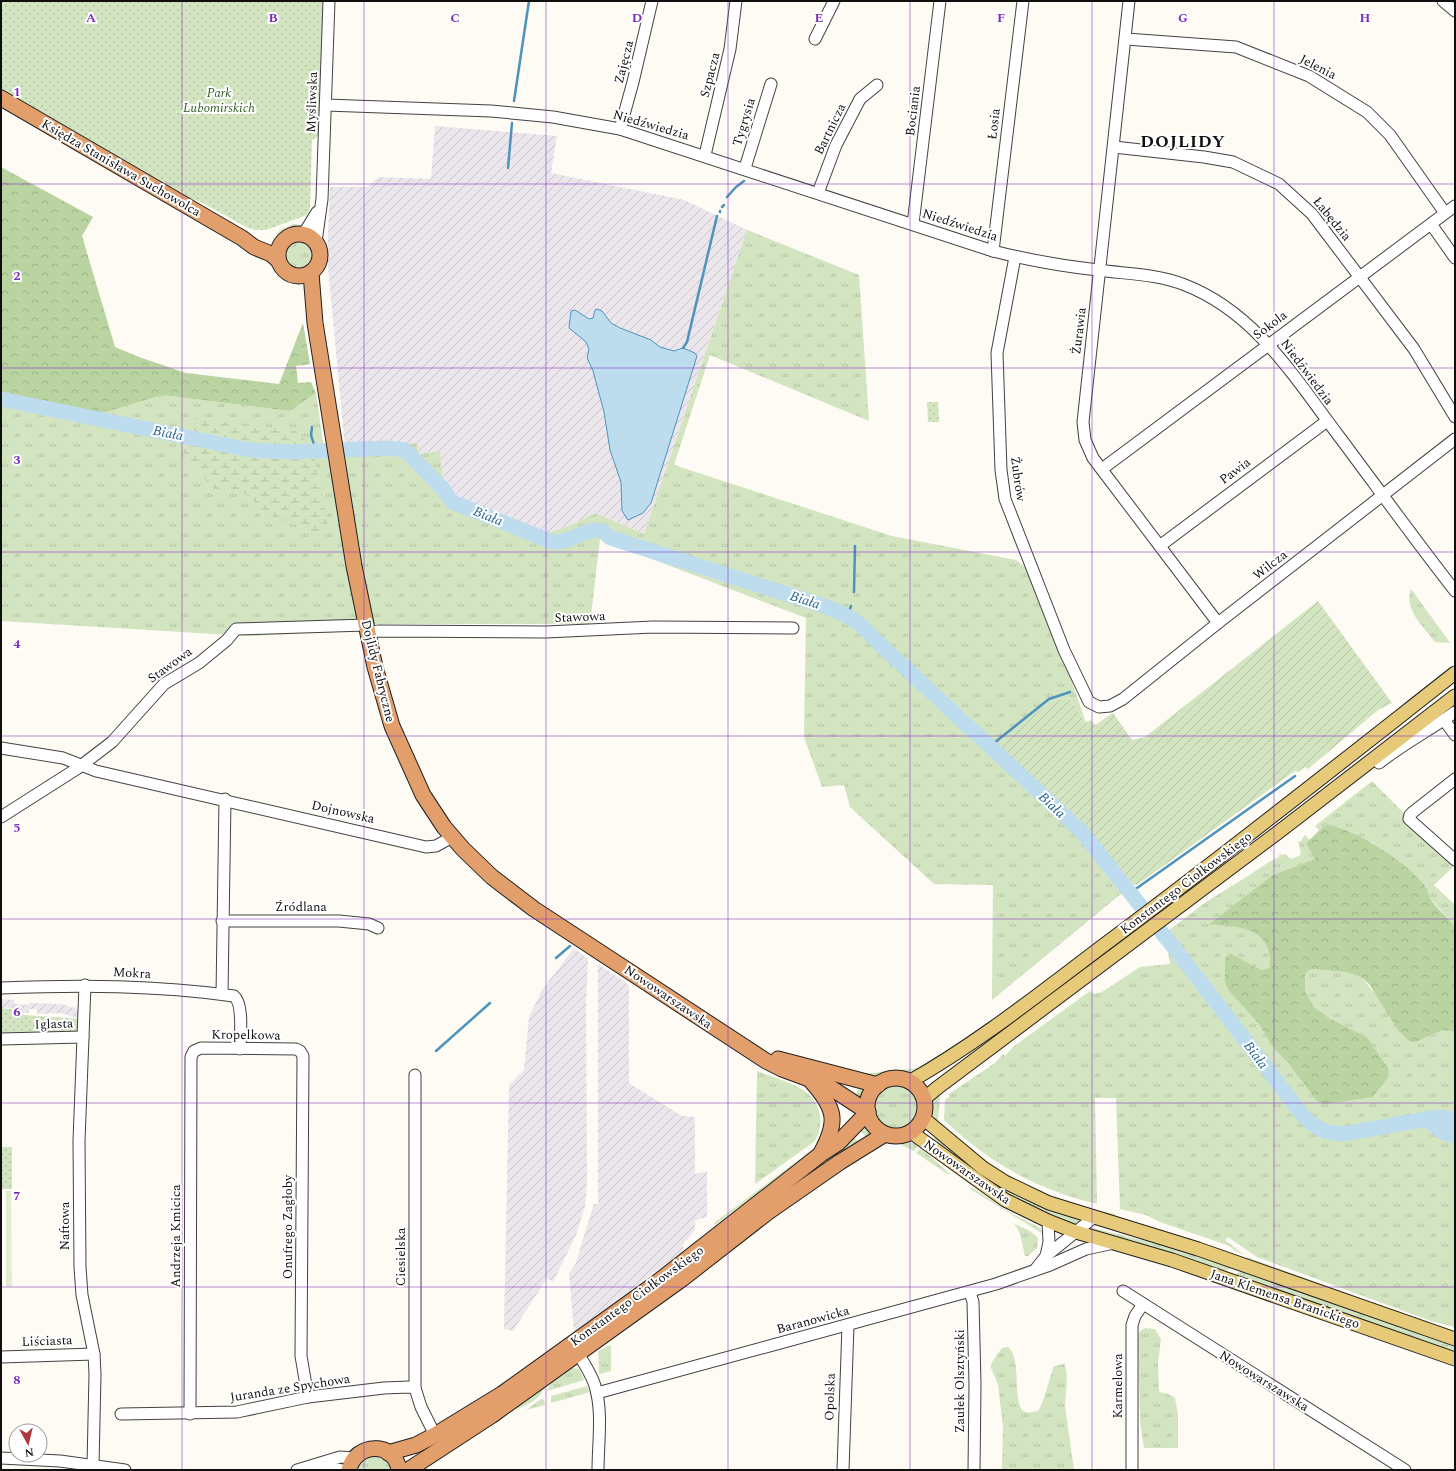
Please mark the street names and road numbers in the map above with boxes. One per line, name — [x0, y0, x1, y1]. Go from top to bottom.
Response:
street label: Zajęcza — [609, 38, 639, 86]
street label: Jelenia — [1296, 49, 1341, 85]
street label: Szpacza — [695, 50, 725, 100]
street label: Myśliwska — [301, 71, 323, 133]
street label: Bociania — [900, 84, 926, 137]
street label: Tygrysia — [727, 95, 761, 149]
street label: Bartnicza — [809, 99, 851, 158]
street label: Niedźwiedzia — [611, 105, 692, 146]
street label: Łosia — [982, 107, 1006, 141]
street label: Księdza Stanisława Suchowolca — [38, 114, 205, 222]
street label: Łabędzia — [1308, 192, 1357, 246]
street label: Niedźwiedzia — [920, 203, 1001, 247]
street label: Sokola — [1249, 305, 1292, 345]
street label: Żurawia — [1066, 306, 1092, 356]
street label: Niedźwiedzia — [1275, 335, 1339, 410]
street label: Pawia — [1215, 452, 1255, 489]
street label: Żubrów — [1005, 455, 1031, 504]
street label: Wilcza — [1248, 545, 1292, 585]
street label: Stawowa — [554, 606, 606, 628]
street label: Dojlidy Fabryczne — [356, 618, 400, 724]
street label: Stawowa — [144, 642, 197, 688]
street label: Dojnowska — [309, 795, 377, 829]
street label: Konstantego Ciołkowskiego — [1116, 827, 1256, 939]
street label: Źródlana — [275, 897, 328, 917]
street label: Nowowarszawska — [620, 960, 717, 1034]
street label: Mokra — [112, 962, 152, 984]
street label: Iglasta — [34, 1013, 74, 1035]
street label: Kropelkowa — [211, 1024, 281, 1046]
street label: Nowowarszawska — [919, 1134, 1015, 1210]
street label: Onufrego Zagłoby — [278, 1174, 298, 1279]
street label: Andrzeja Kmicica — [166, 1184, 186, 1288]
street label: Naftowa — [55, 1201, 75, 1250]
street label: Ciesielska — [391, 1227, 411, 1286]
street label: Konstantego Ciołkowskiego — [566, 1241, 708, 1351]
street label: Jana Klemensa Branickiego — [1208, 1264, 1362, 1334]
street label: Baranowicka — [774, 1301, 852, 1339]
street label: Zaułek Olsztyński — [950, 1329, 970, 1433]
street label: Liściasta — [21, 1330, 73, 1352]
street label: Nowowarszawska — [1215, 1345, 1313, 1417]
street label: Karmelowa — [1108, 1353, 1128, 1419]
street label: Juranda ze Spychowa — [228, 1369, 352, 1407]
street label: Opolska — [819, 1372, 841, 1421]

